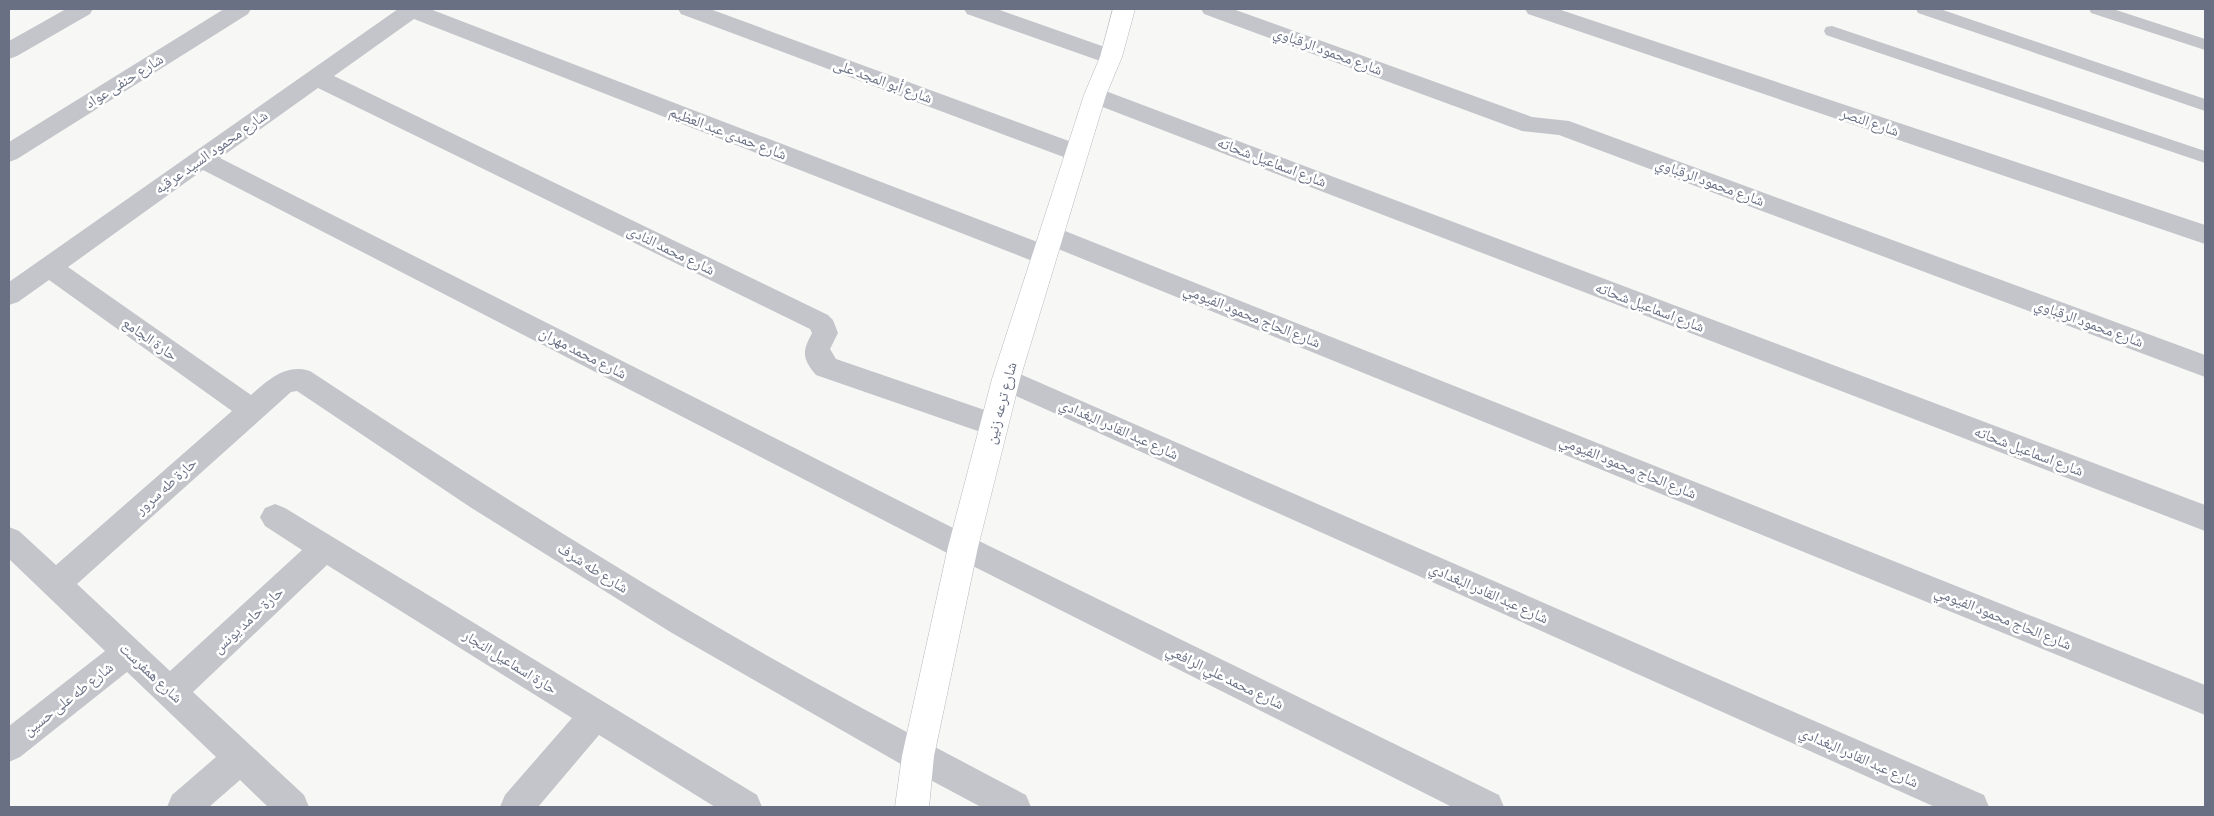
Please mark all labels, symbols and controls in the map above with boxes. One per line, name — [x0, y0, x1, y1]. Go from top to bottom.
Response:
street label: شارع محمود الرقباوي — [1270, 22, 1385, 82]
street label: شارع حنفى عواد — [81, 49, 167, 113]
street label: شارع أبو المجد على — [831, 54, 935, 108]
street label: شارع حمدى عبد العظيم — [666, 101, 790, 165]
street label: شارع النصر — [1837, 102, 1902, 141]
street label: شارع محمود السيد عرقبه — [150, 105, 272, 199]
street label: شارع اسماعيل شحاته — [1215, 132, 1330, 192]
street label: شارع محمود الرقباوي — [1652, 153, 1767, 213]
street label: شارع محمد النادى — [624, 220, 718, 280]
street label: شارع اسماعيل شحاته — [1593, 277, 1708, 337]
street label: شارع الحاج محمود الفيومي — [1180, 279, 1324, 354]
street label: شارع محمود الرقباوي — [2031, 294, 2146, 354]
street label: حارة الجامع — [119, 313, 182, 365]
street label: شارع محمد مهران — [536, 322, 630, 384]
street label: شارع ترعه زنين — [980, 360, 1022, 446]
street label: شارع عبد القادر البغدادي — [1056, 394, 1182, 466]
street label: شارع اسماعيل شحاته — [1972, 421, 2087, 481]
street label: شارع الحاج محمود الفيومي — [1556, 430, 1700, 505]
street label: حارة طه سرور — [130, 453, 201, 519]
street label: شارع طه شرف — [554, 538, 632, 598]
street label: شارع عبد القادر البغدادي — [1426, 558, 1552, 630]
street label: شارع الحاج محمود الفيومي — [1931, 581, 2075, 656]
street label: حارة حامد يونس — [208, 582, 288, 658]
street label: حارة اسماعيل النجار — [458, 625, 561, 699]
street label: شارع همفرست — [115, 639, 187, 707]
street label: شارع محمد علي الرافعي — [1162, 640, 1287, 716]
street label: شارع طه على حسين — [19, 657, 117, 741]
street label: شارع عبد القادر البغدادي — [1796, 722, 1922, 794]

